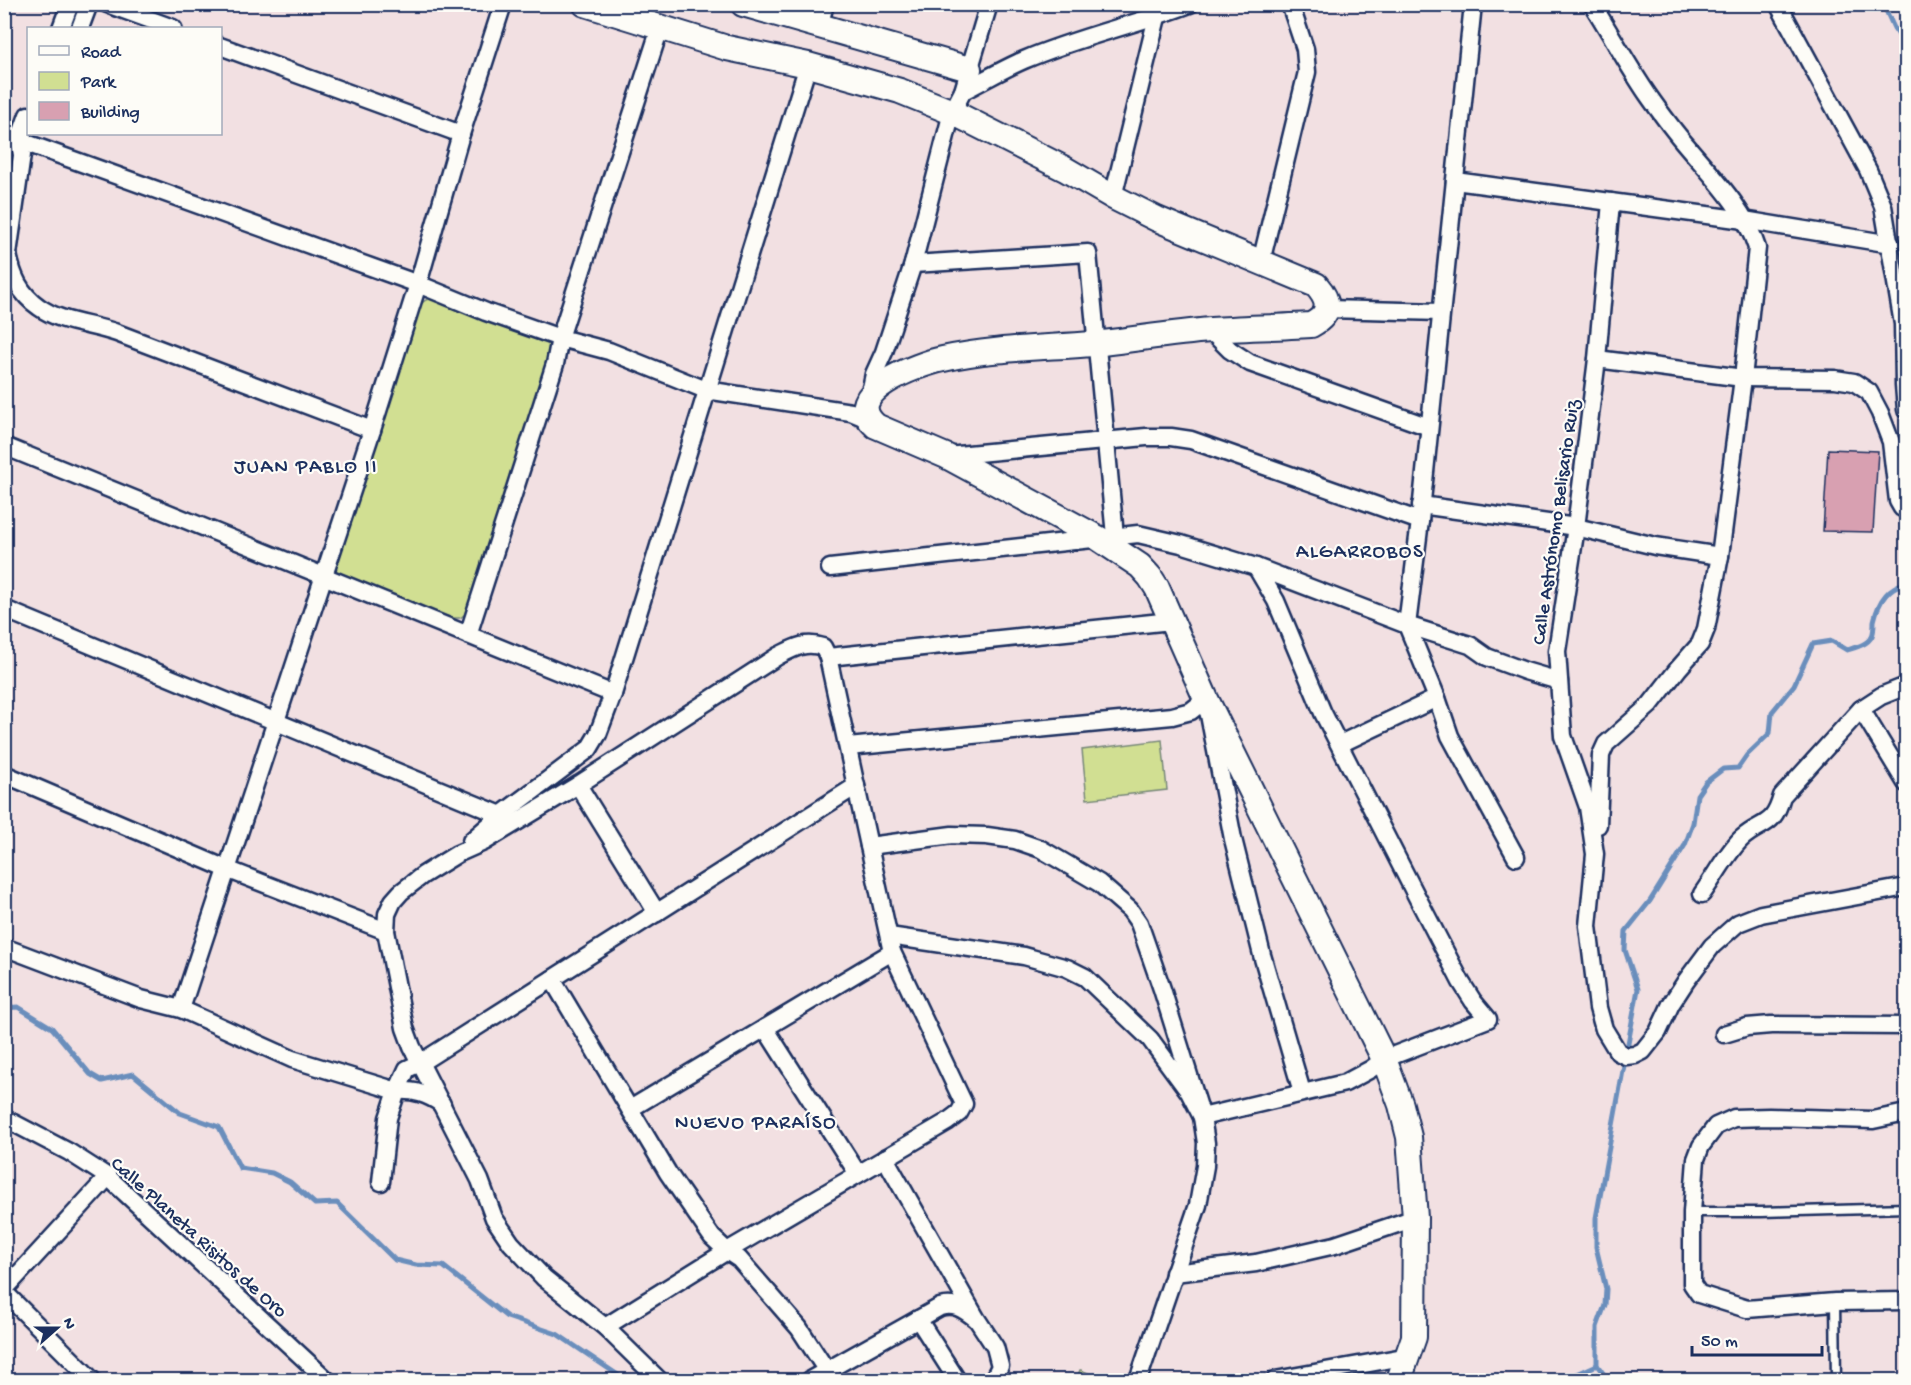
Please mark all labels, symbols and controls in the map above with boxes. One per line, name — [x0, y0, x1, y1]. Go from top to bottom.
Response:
legend — [27, 27, 222, 135]
text: Road — [81, 43, 122, 64]
text: Park — [80, 73, 117, 94]
text: Building — [80, 103, 140, 124]
street label: Calle Astrónomo Belisario Ruiz — [1529, 397, 1586, 646]
district label: JUAN PABLO II — [234, 456, 378, 481]
district label: ALGARROBOS — [1296, 541, 1424, 566]
district label: NUEVO PARAÍSO — [675, 1112, 837, 1137]
street label: Calle Planeta Risitos de Oro — [105, 1153, 291, 1324]
north arrow — [27, 1298, 87, 1358]
text: N — [57, 1316, 79, 1333]
scale bar — [1692, 1319, 1822, 1357]
text: 50 m — [1701, 1332, 1738, 1353]

